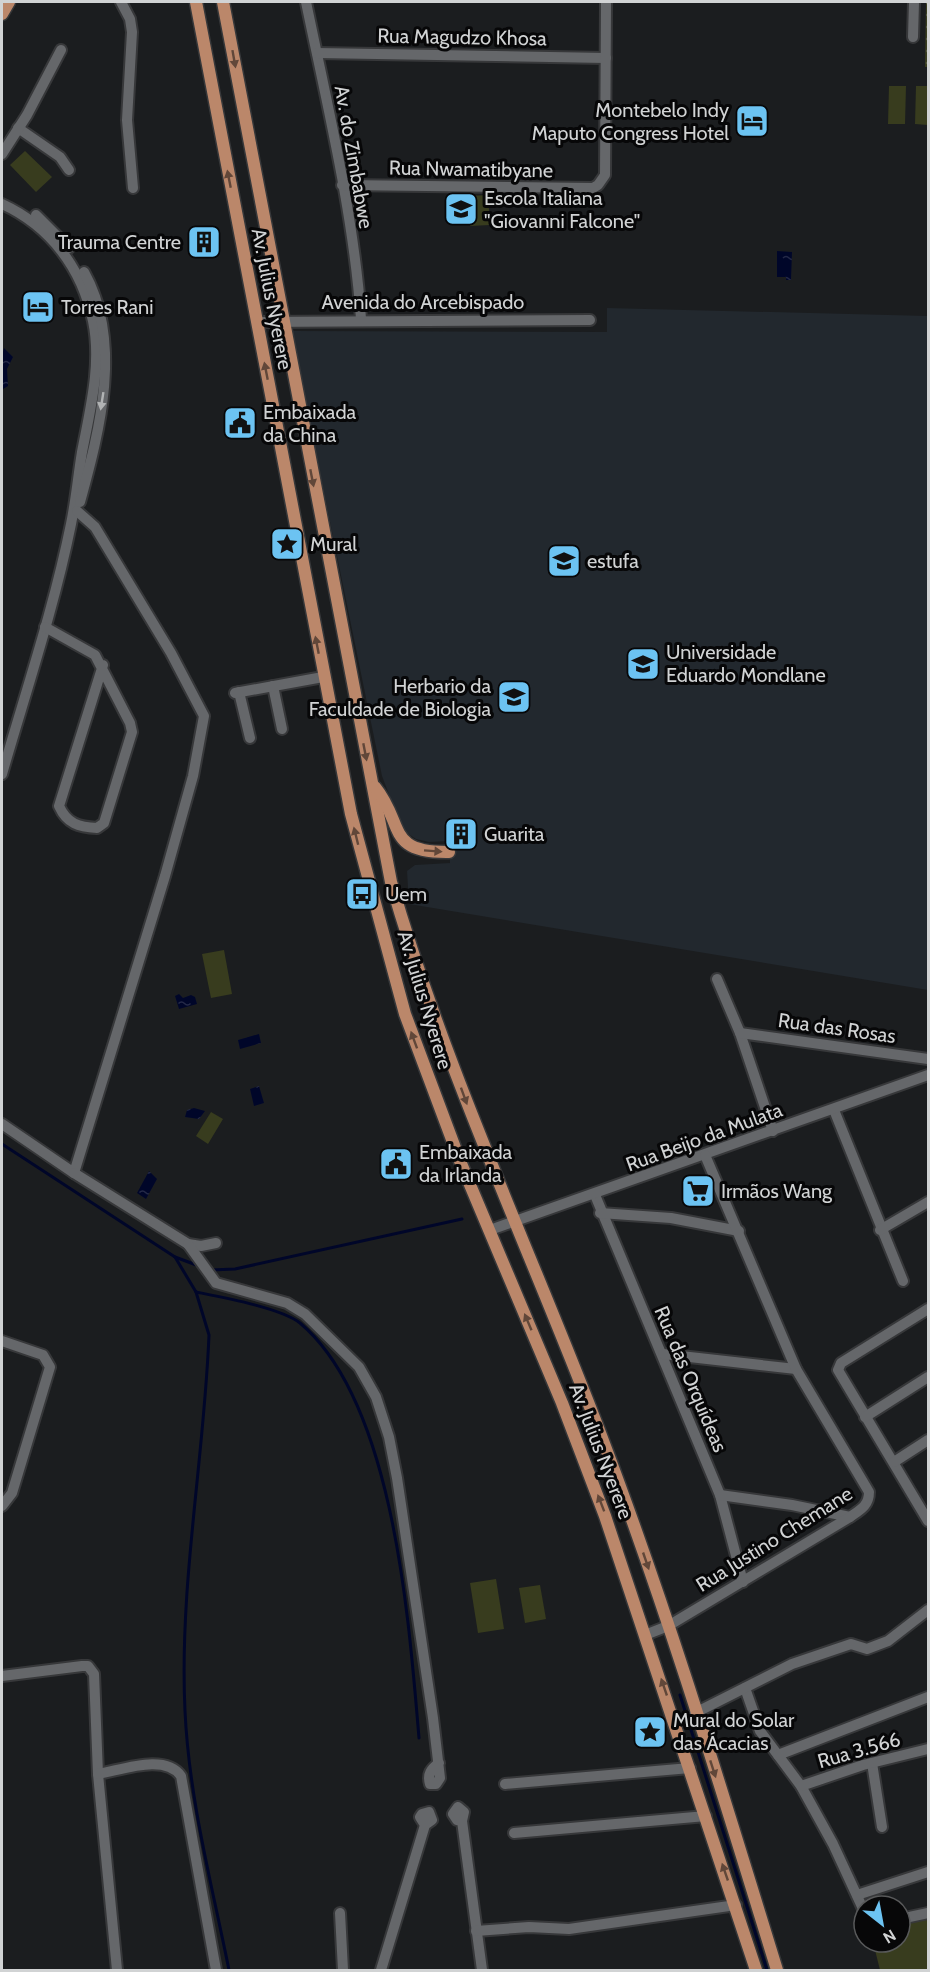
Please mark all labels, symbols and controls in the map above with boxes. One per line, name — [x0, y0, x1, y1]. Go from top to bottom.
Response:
street label: Rua Magudzo Khosa — [377, 24, 547, 50]
one-way arrow — [229, 50, 238, 69]
street label: Av. do Zimbabwe — [330, 83, 378, 231]
place label: Montebelo Indy Maputo Congress Hotel — [532, 98, 729, 145]
hotel icon: Montebelo Indy Maputo Congress Hotel — [734, 103, 770, 139]
street label: Rua Nwamatibyane — [389, 156, 553, 182]
one-way arrow — [224, 169, 233, 188]
place label: Escola Italiana "Giovanni Falcone" — [484, 186, 640, 233]
school or university icon: Escola Italiana "Giovanni Falcone" — [443, 191, 479, 227]
building icon: Trauma Centre — [186, 224, 222, 260]
street label: Av. Julius Nyerere — [247, 226, 297, 372]
place label: Trauma Centre — [58, 230, 181, 254]
hotel icon: Torres Rani — [20, 289, 56, 325]
street label: Avenida do Arcebispado — [322, 290, 524, 314]
place label: Torres Rani — [61, 295, 153, 319]
one-way arrow — [261, 361, 270, 380]
one-way arrow — [97, 392, 106, 411]
place label: Embaixada da China — [263, 400, 356, 447]
public building icon: Embaixada da China — [222, 405, 258, 441]
one-way arrow — [308, 468, 317, 487]
place icon: Mural — [269, 526, 305, 562]
place label: Mural — [310, 532, 357, 556]
school or university icon: estufa — [546, 543, 582, 579]
place label: estufa — [587, 549, 639, 573]
one-way arrow — [312, 635, 321, 654]
place label: Universidade Eduardo Mondlane — [666, 640, 826, 687]
school or university icon: Universidade Eduardo Mondlane — [625, 646, 661, 682]
place label: Herbario da Faculdade de Biologia — [309, 674, 491, 721]
school or university icon: Herbario da Faculdade de Biologia — [496, 679, 532, 715]
one-way arrow — [361, 742, 370, 761]
building icon: Guarita — [443, 816, 479, 852]
place label: Guarita — [484, 822, 545, 846]
one-way arrow — [351, 827, 361, 845]
one-way arrow — [424, 846, 443, 856]
bus stop icon: Uem — [344, 876, 380, 912]
place label: Uem — [385, 882, 427, 906]
street label: Av. Julius Nyerere — [393, 928, 457, 1072]
street label: Rua das Rosas — [777, 1008, 897, 1048]
one-way arrow — [408, 1031, 418, 1049]
one-way arrow — [460, 1087, 470, 1105]
street label: Rua Beijo da Mulata — [623, 1097, 786, 1176]
place label: Embaixada da Irlanda — [419, 1140, 512, 1187]
public building icon: Embaixada da Irlanda — [378, 1146, 414, 1182]
supermarket icon: Irmãos Wang — [680, 1173, 716, 1209]
place label: Irmãos Wang — [721, 1179, 833, 1203]
street label: Rua das Orquídeas — [649, 1302, 733, 1456]
one-way arrow — [523, 1312, 533, 1330]
street label: Av. Julius Nyerere — [564, 1380, 638, 1522]
street label: Rua Justino Chemane — [691, 1481, 857, 1597]
one-way arrow — [595, 1494, 605, 1512]
one-way arrow — [641, 1553, 651, 1571]
one-way arrow — [658, 1678, 668, 1696]
place label: Mural do Solar das Ácacias — [673, 1708, 795, 1755]
place icon: Mural do Solar das Ácacias — [632, 1714, 668, 1750]
street label: Rua 3.566 — [815, 1727, 903, 1773]
one-way arrow — [709, 1760, 718, 1778]
one-way arrow — [720, 1863, 730, 1881]
north arrow — [852, 1894, 912, 1954]
text: N — [880, 1925, 899, 1947]

